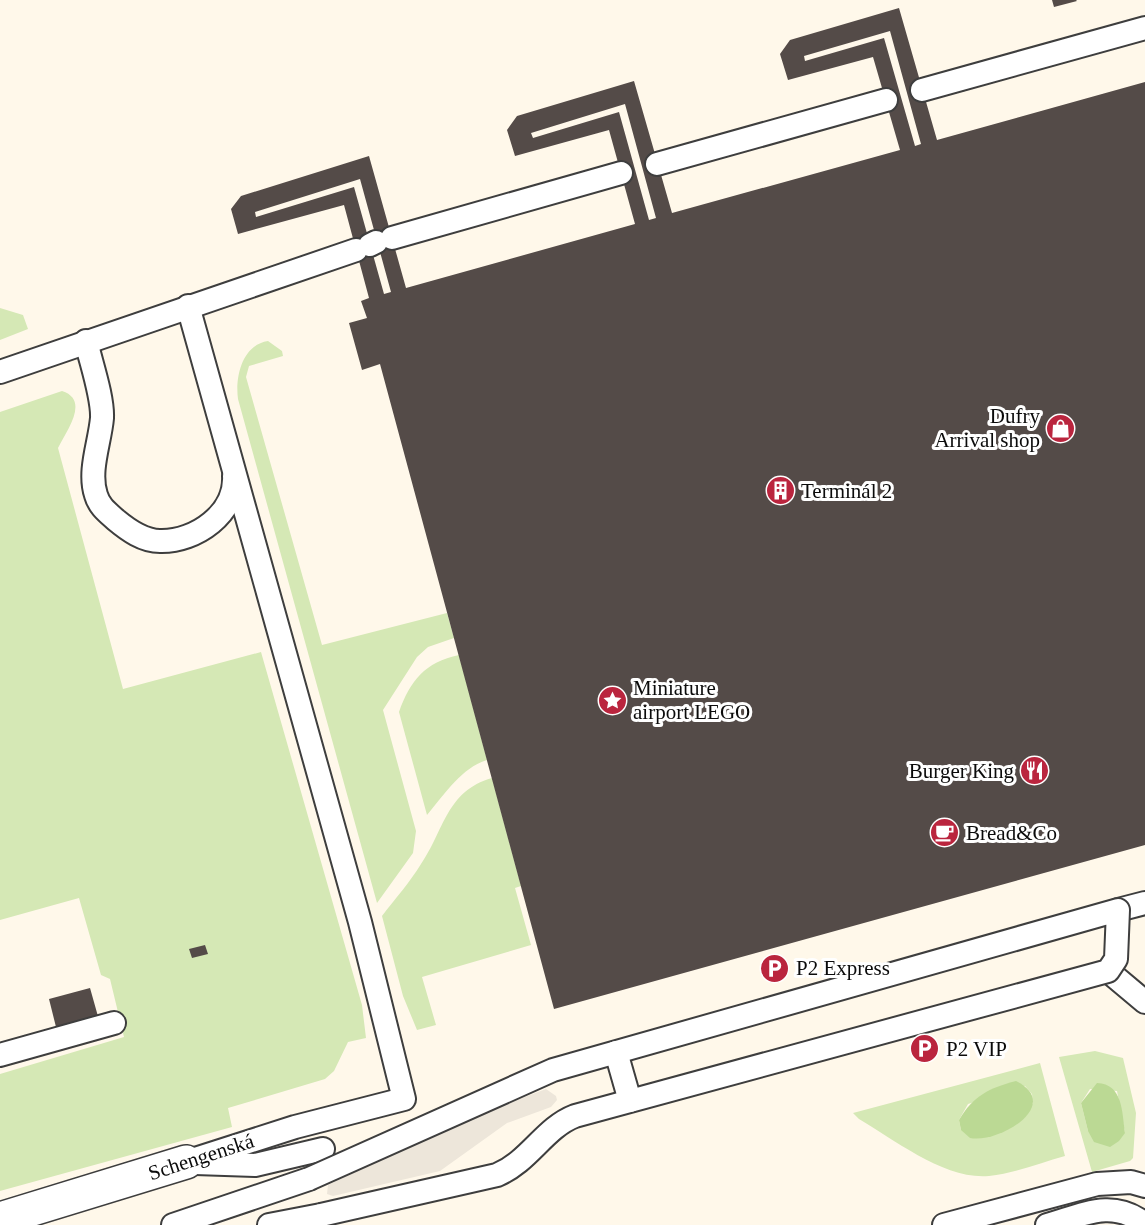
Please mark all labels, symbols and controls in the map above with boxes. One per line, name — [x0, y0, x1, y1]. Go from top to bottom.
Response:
place label: Dufry Arrival shop — [934, 404, 1040, 452]
shop icon: Dufry Arrival shop — [1045, 412, 1077, 444]
building icon: Terminál 2 — [764, 475, 796, 507]
place label: Terminál 2 — [801, 479, 892, 503]
place label: Miniature airport LEGO — [633, 676, 750, 724]
place icon: Miniature airport LEGO — [596, 684, 628, 716]
restaurant icon: Burger King — [1019, 755, 1051, 787]
place label: Burger King — [909, 759, 1014, 783]
cafe icon: Bread&Co — [929, 817, 961, 849]
place label: Bread&Co — [966, 821, 1057, 845]
parking icon: P2 Express — [759, 952, 791, 984]
place label: P2 Express — [796, 956, 890, 980]
parking icon: P2 VIP — [909, 1033, 941, 1065]
place label: P2 VIP — [946, 1037, 1007, 1061]
street label: Schengenská — [145, 1128, 257, 1185]

